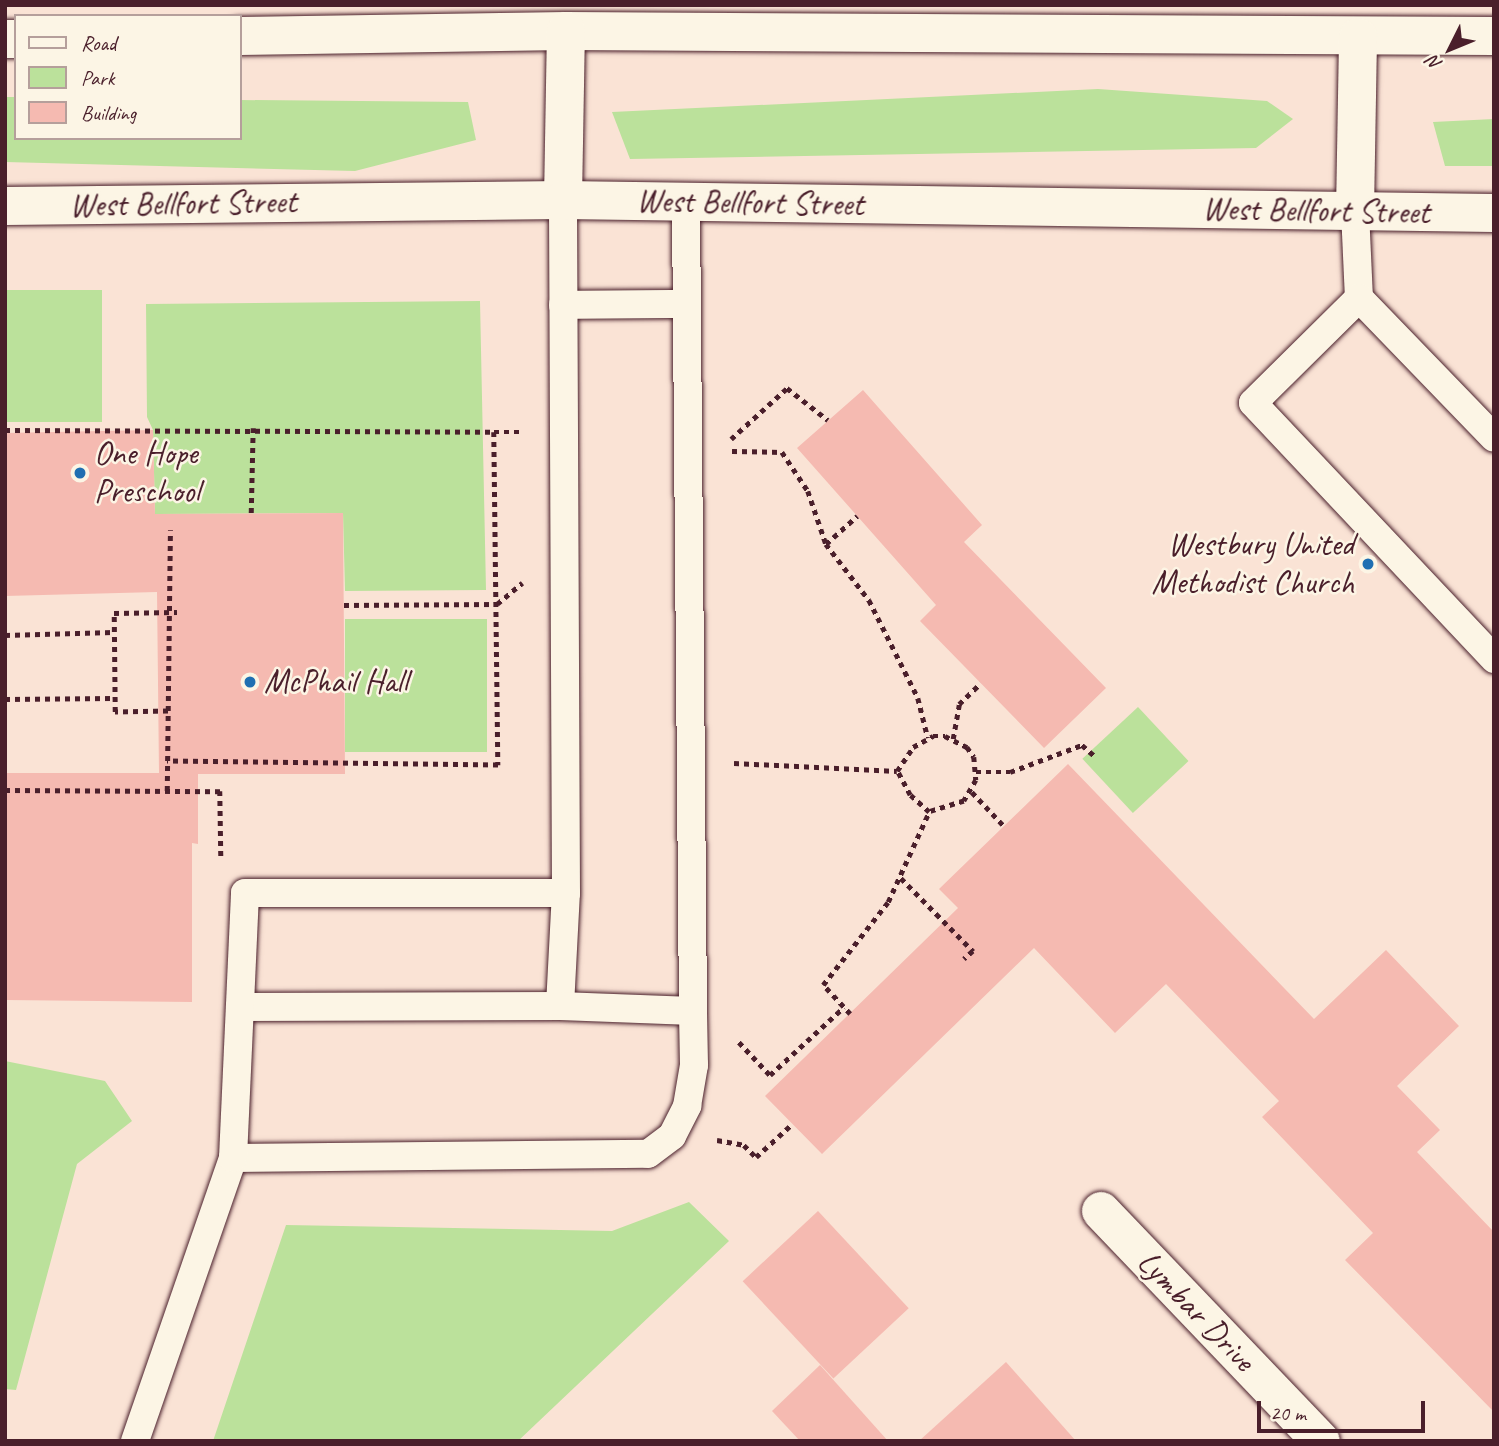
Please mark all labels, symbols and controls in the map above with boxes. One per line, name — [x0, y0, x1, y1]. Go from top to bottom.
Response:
legend — [14, 14, 242, 140]
north arrow — [1415, 14, 1485, 84]
text: Road — [81, 30, 116, 56]
text: N — [1422, 51, 1447, 76]
text: Park — [81, 65, 114, 91]
text: Building — [81, 100, 136, 126]
street label: West Bellfort Street — [636, 181, 864, 225]
street label: West Bellfort Street — [69, 182, 297, 226]
street label: West Bellfort Street — [1202, 189, 1430, 233]
place label: One Hope Preschool — [94, 434, 200, 512]
marker: One Hope Preschool — [72, 465, 88, 481]
place label: Westbury United Methodist Church — [1150, 525, 1354, 603]
marker: Westbury United Methodist Church — [1360, 556, 1376, 572]
place label: McPhail Hall — [264, 662, 408, 702]
marker: McPhail Hall — [242, 674, 258, 690]
street label: Lymbar Drive — [1129, 1242, 1263, 1380]
scale bar — [1261, 1386, 1429, 1430]
text: 20 m — [1270, 1400, 1306, 1426]

